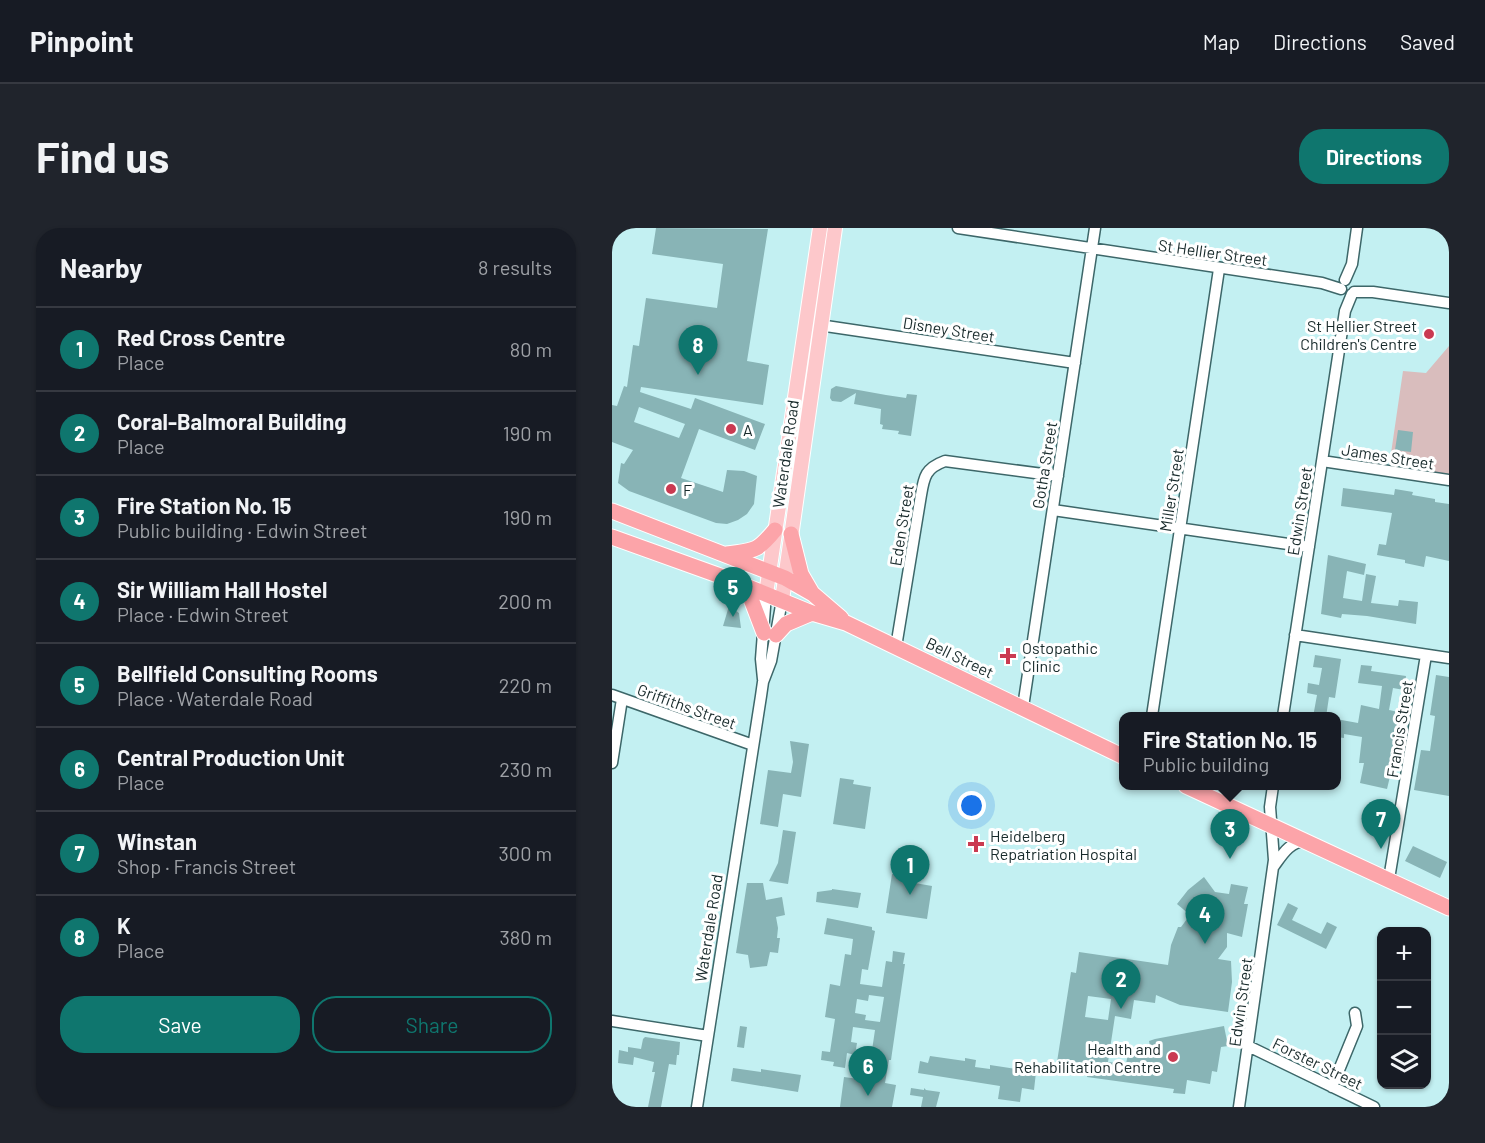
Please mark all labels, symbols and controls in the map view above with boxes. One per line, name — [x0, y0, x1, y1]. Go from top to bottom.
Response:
text: Pinpoint — [30, 24, 134, 58]
text: Map — [1203, 29, 1240, 54]
text: Directions — [1273, 29, 1367, 54]
text: Saved — [1400, 29, 1455, 54]
button: Directions — [1299, 129, 1449, 184]
text: Find us — [36, 131, 169, 181]
street label: St Hellier Street — [1157, 235, 1269, 269]
text: Nearby — [60, 252, 142, 283]
text: 8 results — [478, 255, 552, 279]
street label: Disney Street — [902, 312, 996, 346]
place label: St Hellier Street Children's Centre — [1300, 316, 1417, 353]
text: Red Cross Centre — [117, 324, 285, 350]
pin: 8 — [678, 326, 718, 375]
marker: St Hellier Street Children's Centre — [1422, 327, 1436, 341]
text: 1 — [76, 337, 83, 361]
text: 80 m — [510, 337, 552, 361]
text: Place — [117, 350, 165, 374]
street label: Waterdale Road — [768, 399, 802, 509]
text: Coral-Balmoral Building — [117, 408, 346, 434]
place label: A — [743, 420, 753, 439]
street label: Gotha Street — [1028, 420, 1060, 510]
text: 2 — [74, 421, 85, 445]
text: 190 m — [503, 421, 552, 445]
marker: A — [724, 422, 738, 436]
text: Place — [117, 434, 165, 458]
street label: James Street — [1340, 439, 1436, 473]
street label: Miller Street — [1155, 447, 1187, 533]
street label: Edwin Street — [1283, 465, 1315, 557]
place label: F — [683, 480, 692, 499]
marker: F — [664, 482, 678, 496]
street label: Eden Street — [885, 483, 917, 567]
text: Fire Station No. 15 — [117, 492, 291, 518]
text: 3 — [74, 505, 85, 529]
text: 190 m — [503, 505, 552, 529]
text: Public building · Edwin Street — [117, 518, 368, 542]
pin: 5 — [714, 568, 752, 617]
text: Sir William Hall Hostel — [117, 576, 327, 602]
text: 4 — [73, 589, 86, 613]
text: 200 m — [498, 589, 552, 613]
text: Place · Edwin Street — [117, 602, 289, 626]
street label: Bell Street — [923, 633, 997, 681]
place label: Ostopathic Clinic — [1022, 638, 1098, 675]
marker: Ostopathic Clinic — [999, 647, 1017, 665]
text: Bellfield Consulting Rooms — [117, 660, 378, 686]
text: 5 — [74, 673, 85, 697]
text: 220 m — [499, 673, 552, 697]
street label: Griffiths Street — [635, 679, 739, 733]
street label: Francis Street — [1382, 679, 1416, 779]
text: Place · Waterdale Road — [117, 686, 313, 710]
popup — [1119, 712, 1341, 790]
text: Fire Station No. 15 — [1143, 726, 1317, 752]
text: Central Production Unit — [117, 744, 345, 770]
text: Public building — [1143, 752, 1269, 776]
text: 6 — [74, 757, 85, 781]
text: 230 m — [499, 757, 552, 781]
text: Place — [117, 770, 165, 794]
your location — [957, 791, 986, 820]
pin: 7 — [1362, 800, 1400, 849]
pin: 3 — [1210, 810, 1250, 859]
place label: Heidelberg Repatriation Hospital — [990, 826, 1137, 863]
text: Winstan — [117, 828, 197, 854]
marker: Heidelberg Repatriation Hospital — [967, 835, 985, 853]
text: 7 — [75, 841, 84, 865]
text: 300 m — [499, 841, 552, 865]
pin: 1 — [890, 846, 930, 895]
text: Shop · Francis Street — [117, 854, 296, 878]
street label: Waterdale Road — [690, 873, 726, 983]
pin: 4 — [1186, 894, 1224, 944]
text: K — [117, 912, 131, 938]
text: 8 — [74, 925, 85, 949]
text: 380 m — [499, 925, 552, 949]
map controls — [1377, 927, 1431, 1089]
button: + — [1377, 927, 1431, 981]
text: Place — [117, 938, 165, 962]
street label: Edwin Street — [1224, 956, 1256, 1048]
pin: 2 — [1102, 960, 1140, 1009]
button: − — [1377, 981, 1431, 1035]
button: Save — [60, 996, 300, 1053]
button: Share — [312, 996, 552, 1053]
street label: Forster Street — [1270, 1033, 1366, 1093]
button: layers — [1377, 1035, 1431, 1089]
place label: Health and Rehabilitation Centre — [1014, 1039, 1161, 1076]
pin: 6 — [848, 1046, 888, 1096]
marker: Health and Rehabilitation Centre — [1166, 1050, 1180, 1064]

